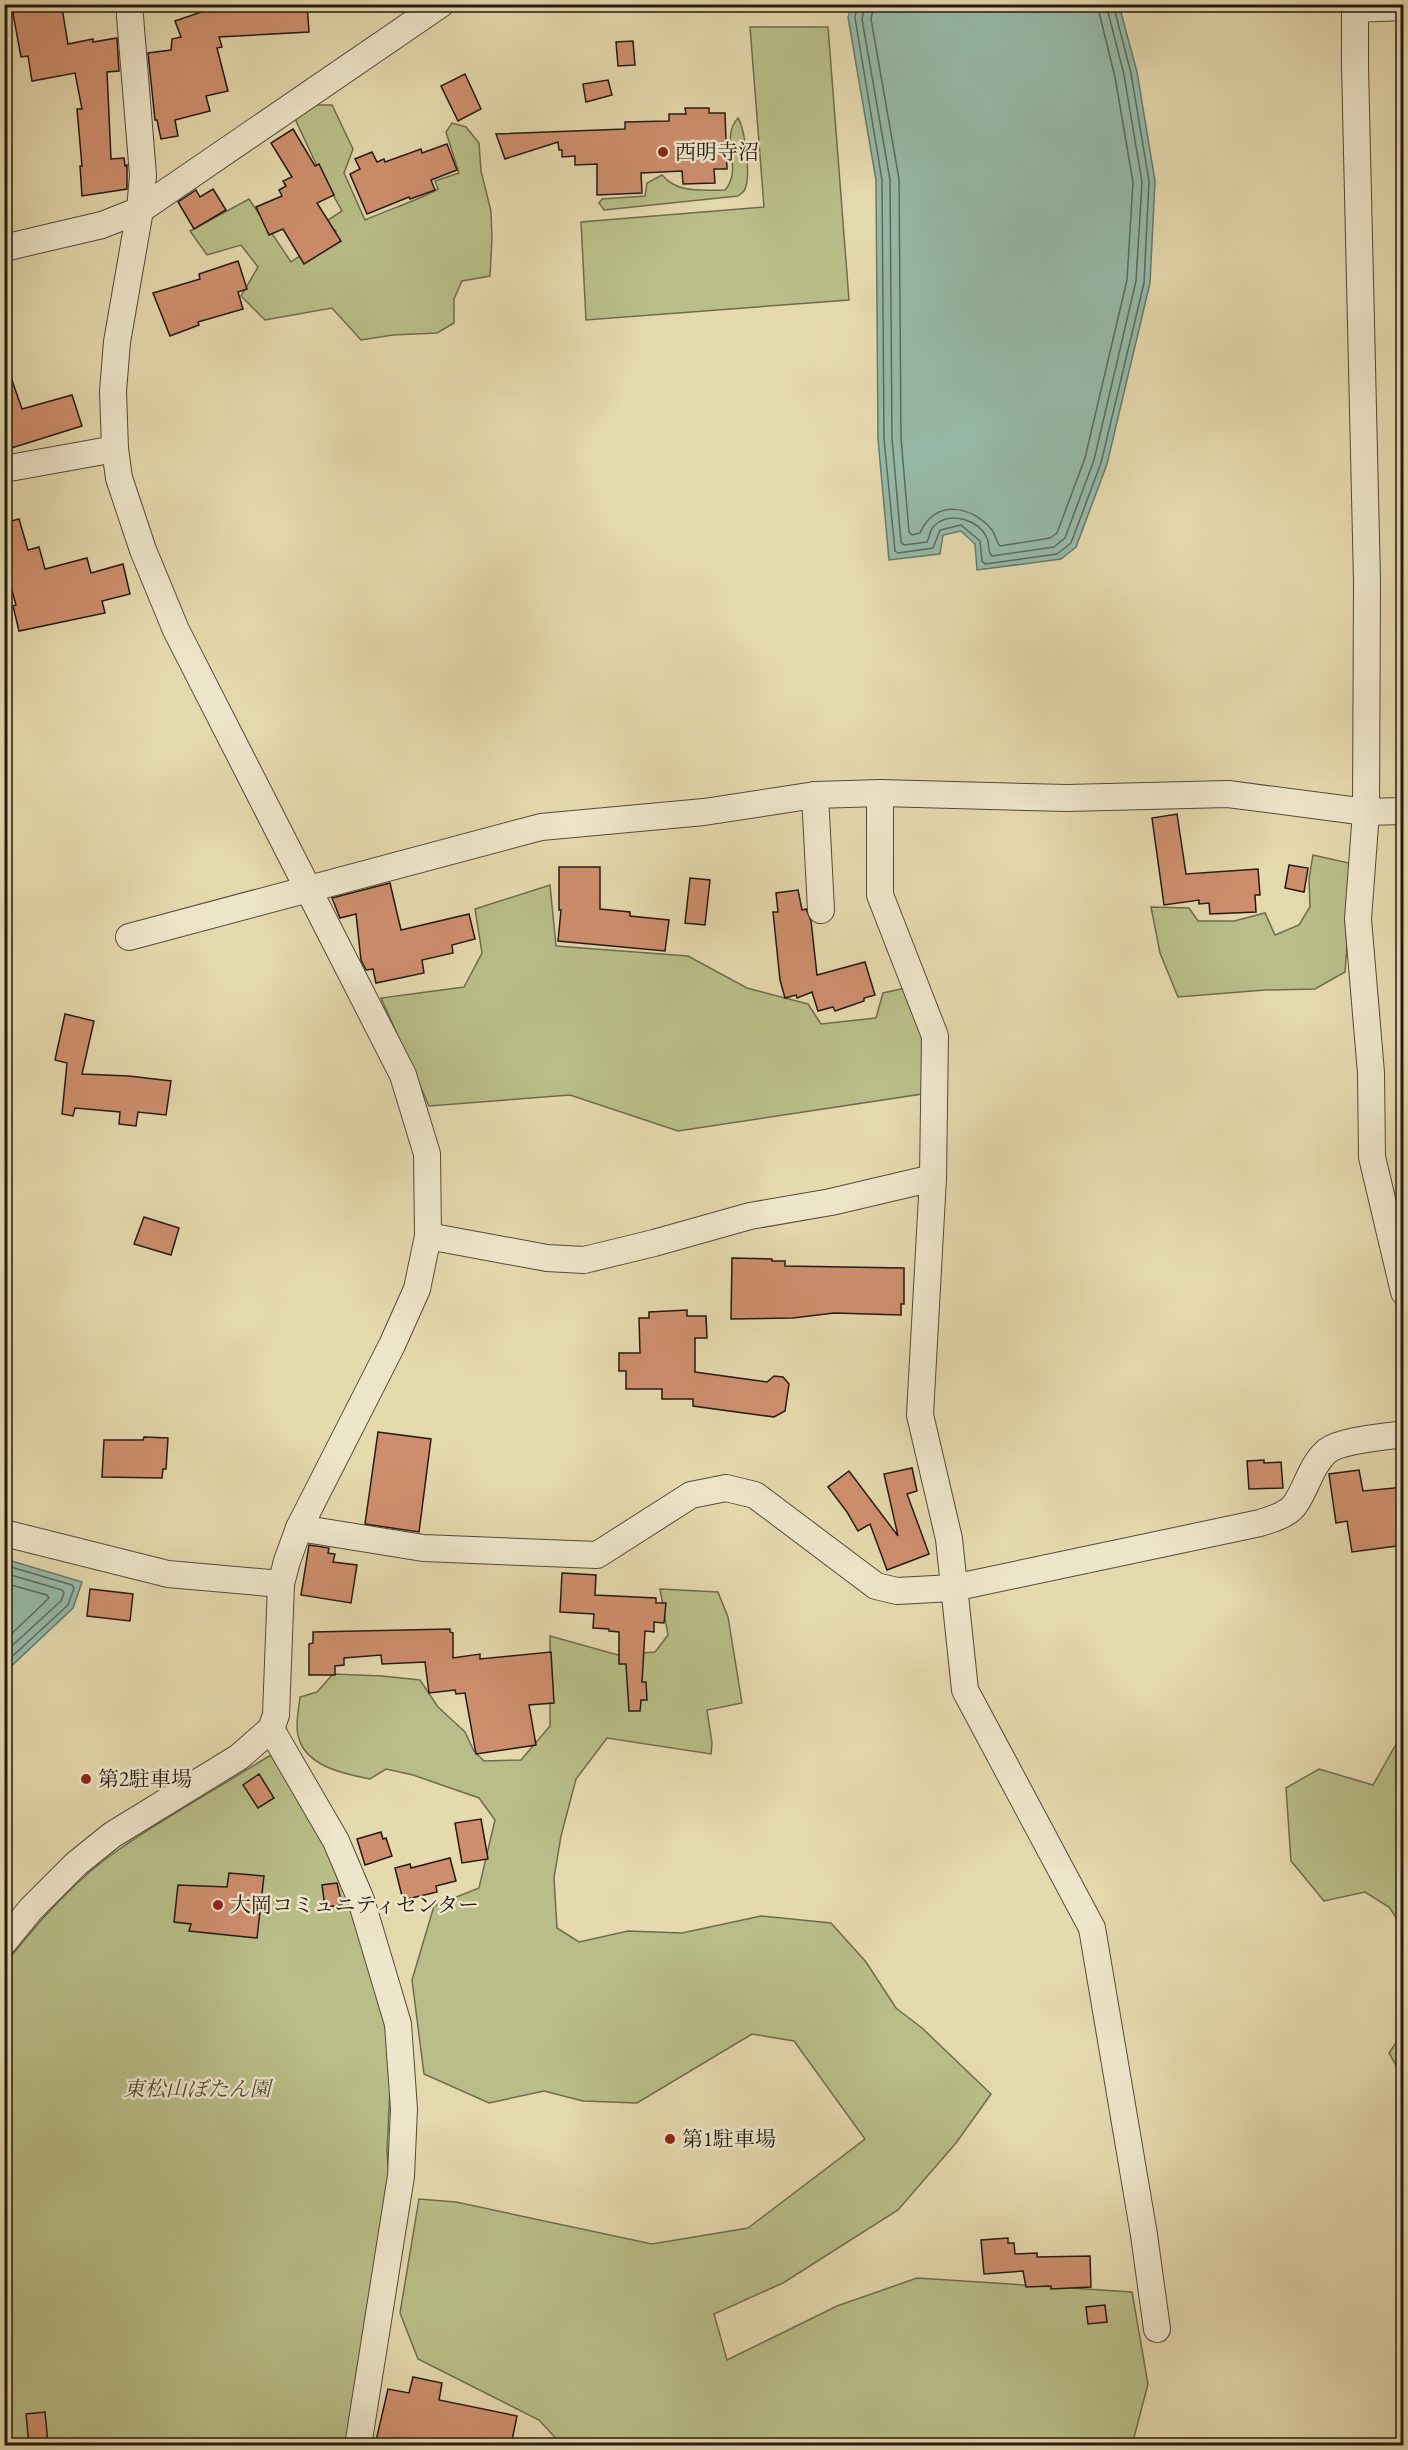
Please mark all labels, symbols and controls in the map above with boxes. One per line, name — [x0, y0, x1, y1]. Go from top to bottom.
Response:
place label: 西明寺沼 — [675, 138, 759, 165]
marker: 西明寺沼 — [656, 145, 670, 159]
place label: 第2駐車場 — [98, 1765, 192, 1792]
marker: 第2駐車場 — [79, 1772, 93, 1786]
place label: 大岡コミュニティセンター — [230, 1891, 479, 1918]
marker: 大岡コミュニティセンター — [211, 1898, 225, 1912]
park label: 東松山ぼたん園 — [124, 2075, 273, 2102]
place label: 第1駐車場 — [682, 2125, 776, 2152]
marker: 第1駐車場 — [663, 2132, 677, 2146]

